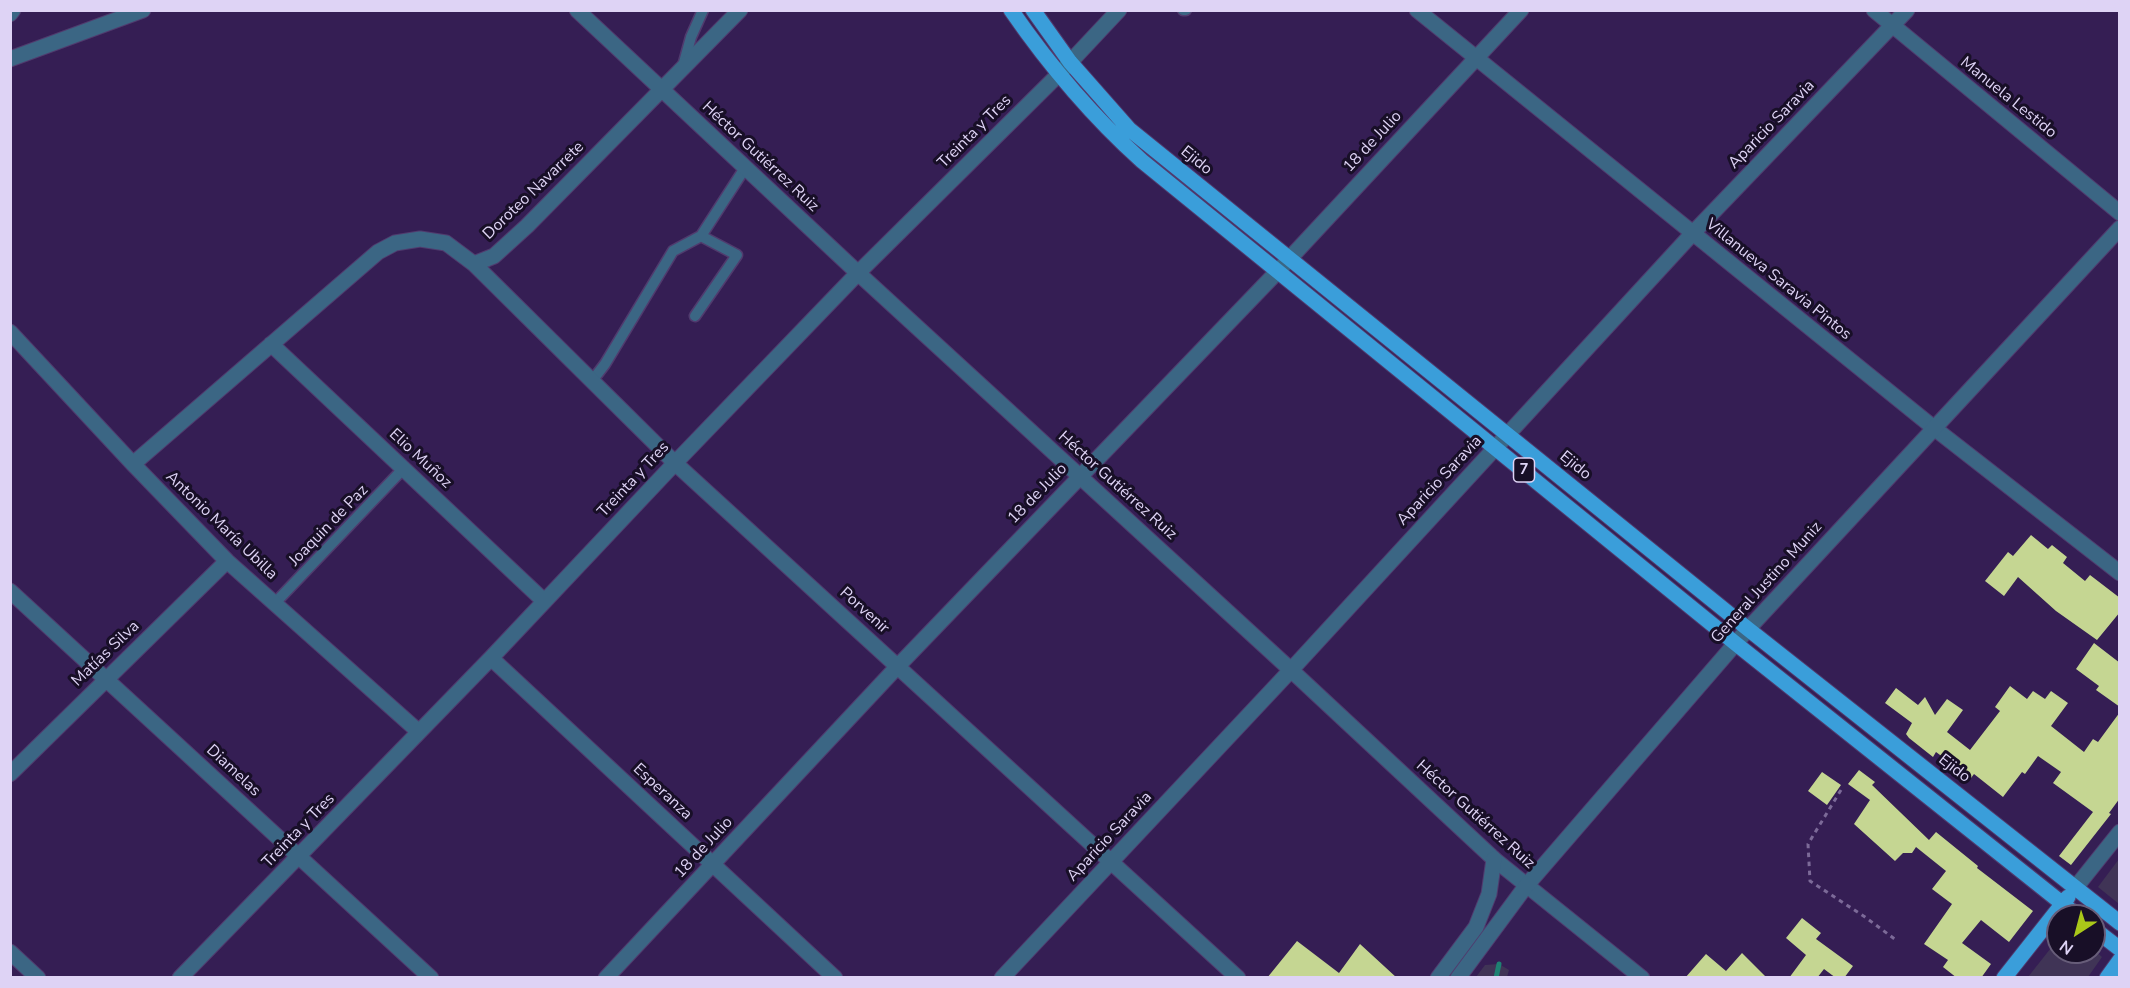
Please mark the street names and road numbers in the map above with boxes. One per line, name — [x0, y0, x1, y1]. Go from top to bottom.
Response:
street label: Manuela Lestido — [1956, 53, 2060, 143]
street label: Aparicio Saravia — [1725, 77, 1819, 173]
street label: Treinta y Tres — [934, 91, 1016, 173]
street label: Héctor Gutiérrez Ruiz — [698, 98, 822, 216]
street label: 18 de Julio — [1340, 107, 1406, 177]
street label: Doroteo Navarrete — [480, 138, 588, 244]
street label: Ejido — [1176, 143, 1216, 179]
street label: Villanueva Saravia Pintos — [1701, 215, 1855, 345]
street label: Elio Muñoz — [385, 425, 455, 493]
street label: Héctor Gutiérrez Ruiz — [1054, 428, 1180, 544]
street label: Aparicio Saravia — [1393, 432, 1487, 530]
street label: Treinta y Tres — [594, 438, 674, 522]
street label: Ejido — [1555, 448, 1595, 484]
road number: 7 — [1514, 458, 1534, 482]
street label: 18 de Julio — [1004, 460, 1072, 528]
street label: Antonio María Ubilla — [161, 468, 281, 584]
street label: Joaquin de Paz — [286, 481, 372, 571]
street label: General Justino Muniz — [1707, 518, 1827, 648]
street label: Porvenir — [835, 584, 893, 638]
street label: Matías Silva — [68, 617, 144, 691]
street label: Diamelas — [202, 741, 264, 801]
street label: Ejido — [1934, 751, 1974, 787]
street label: Héctor Gutiérrez Ruiz — [1412, 757, 1538, 873]
street label: Esperanza — [628, 760, 696, 824]
street label: Aparicio Saravia — [1063, 788, 1157, 886]
street label: Treinta y Tres — [259, 790, 339, 872]
street label: 18 de Julio — [671, 813, 737, 883]

